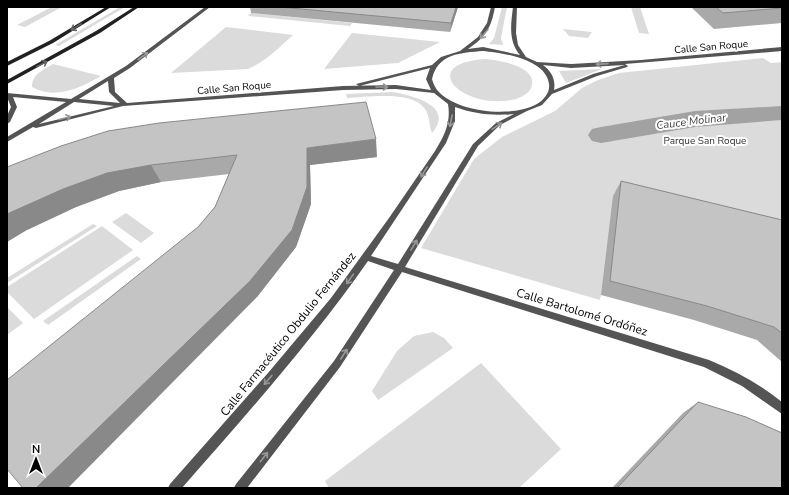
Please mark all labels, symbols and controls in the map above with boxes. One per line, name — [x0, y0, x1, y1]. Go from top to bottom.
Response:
one-way arrow — [70, 24, 82, 32]
one-way arrow — [479, 28, 488, 39]
street label: Calle San Roque — [674, 37, 749, 57]
one-way arrow — [137, 52, 148, 60]
one-way arrow — [35, 59, 47, 67]
one-way arrow — [596, 60, 609, 67]
street label: Calle San Roque — [197, 78, 272, 98]
one-way arrow — [375, 83, 388, 91]
water label: Cauce Molinar — [655, 110, 728, 133]
one-way arrow — [58, 114, 71, 121]
one-way arrow — [446, 115, 454, 128]
one-way arrow — [492, 121, 503, 130]
park label: Parque San Roque — [664, 134, 746, 148]
one-way arrow — [419, 166, 428, 177]
one-way arrow — [411, 239, 419, 251]
street label: Calle Farmacéutico Obdulio Fernández — [217, 248, 360, 419]
one-way arrow — [346, 273, 355, 284]
street label: Calle Bartolomé Ordóñez — [514, 284, 650, 340]
one-way arrow — [340, 349, 348, 360]
one-way arrow — [264, 374, 273, 385]
north arrow — [16, 439, 56, 479]
text: N — [32, 442, 40, 457]
one-way arrow — [260, 452, 269, 463]

